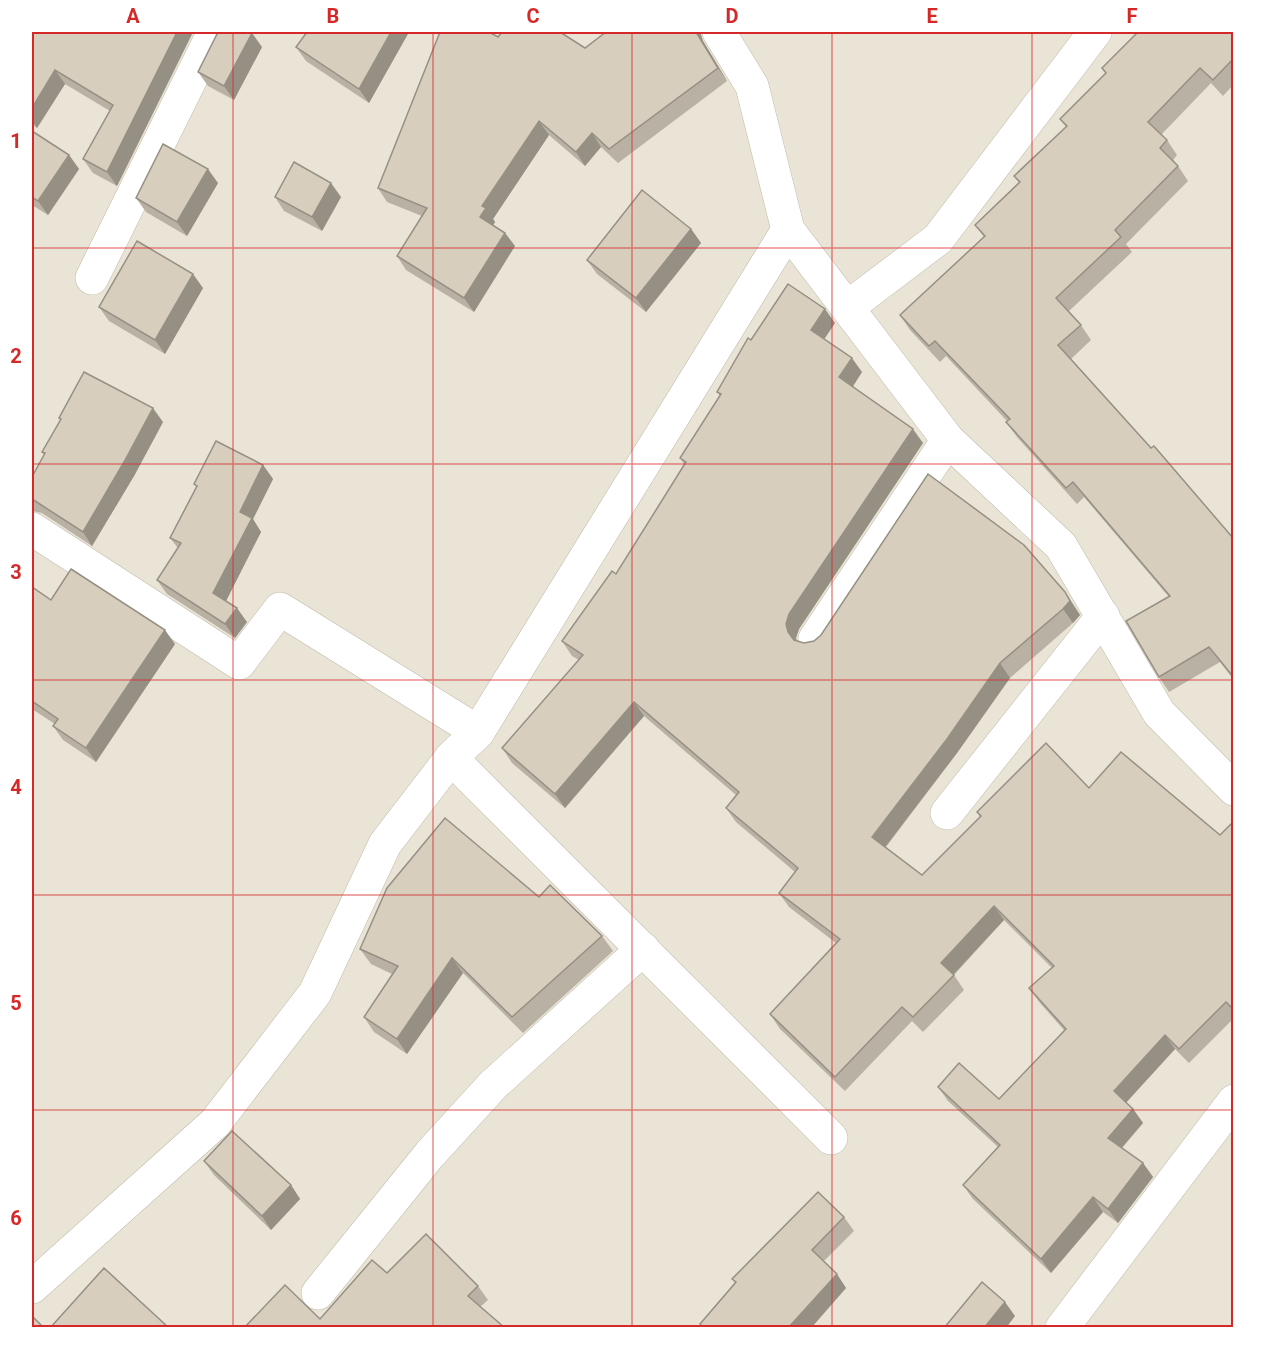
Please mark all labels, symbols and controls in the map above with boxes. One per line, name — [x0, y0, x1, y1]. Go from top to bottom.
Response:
text: A — [126, 4, 140, 28]
text: B — [327, 4, 339, 28]
text: C — [526, 4, 540, 28]
text: D — [726, 4, 739, 28]
text: E — [926, 4, 938, 28]
text: F — [1127, 4, 1138, 28]
text: 1 — [10, 129, 22, 153]
text: 2 — [10, 344, 22, 368]
text: 3 — [10, 560, 22, 584]
text: 4 — [10, 775, 22, 799]
text: 5 — [10, 991, 22, 1015]
text: 6 — [10, 1206, 22, 1230]

